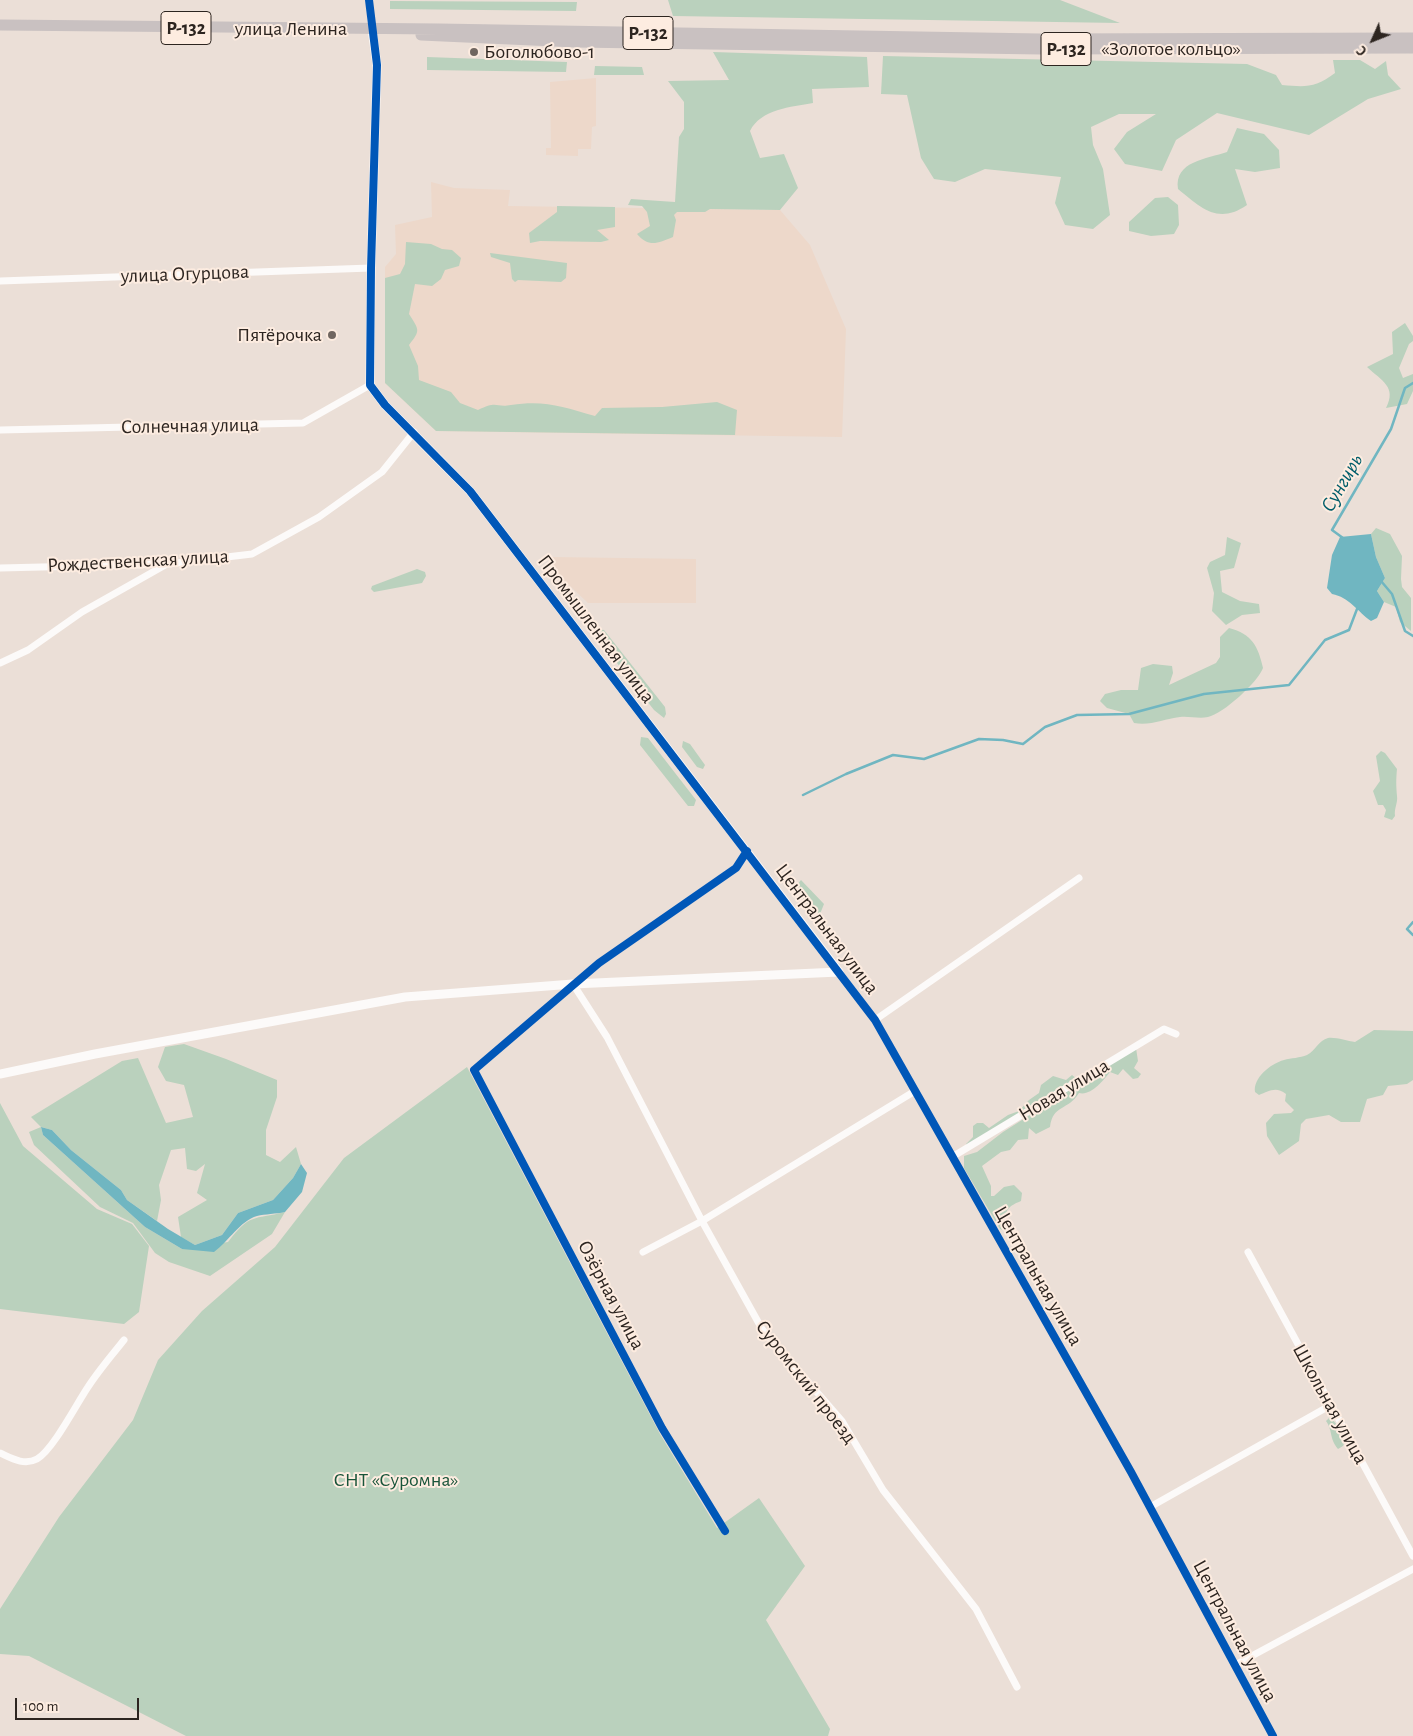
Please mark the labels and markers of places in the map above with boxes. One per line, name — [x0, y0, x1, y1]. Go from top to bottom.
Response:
place label: Боголюбово-1 — [484, 40, 595, 64]
marker: Боголюбово-1 — [468, 46, 480, 58]
place label: Пятёрочка — [237, 323, 322, 347]
marker: Пятёрочка — [326, 329, 338, 341]

